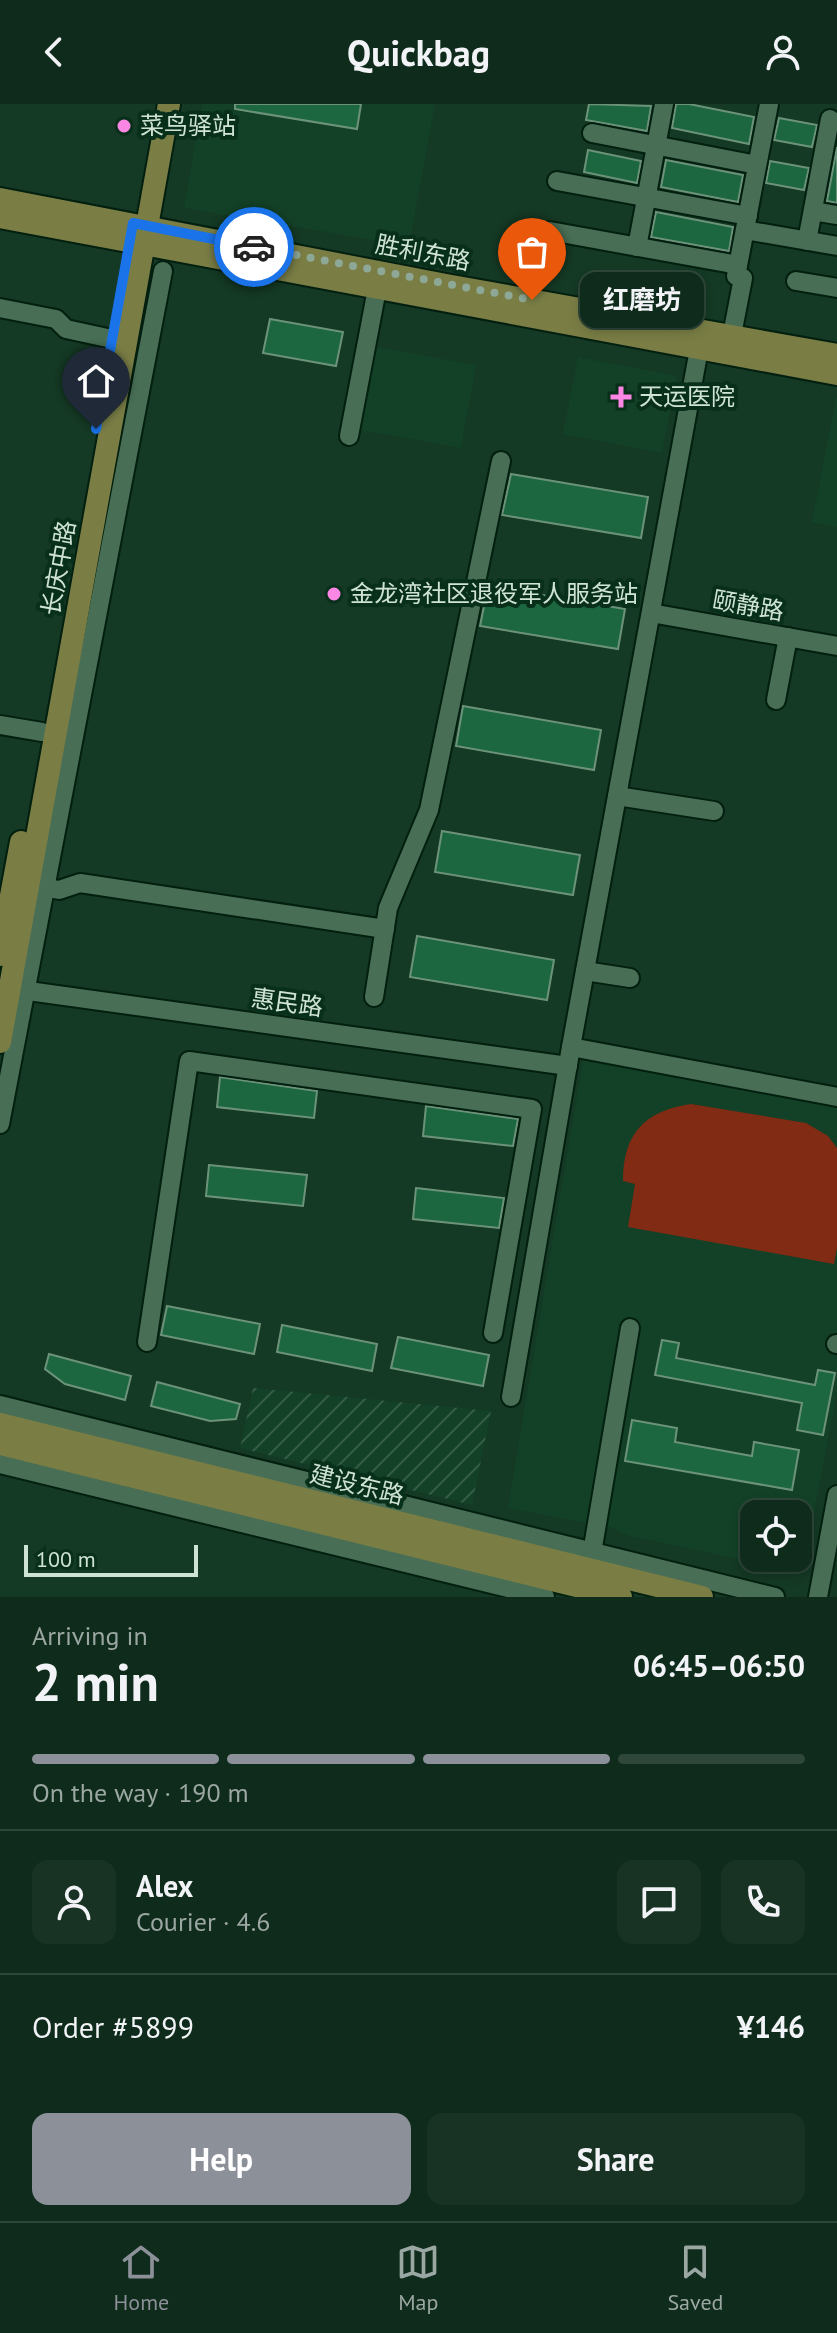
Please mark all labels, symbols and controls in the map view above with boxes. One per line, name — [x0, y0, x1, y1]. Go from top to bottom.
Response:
text: Quickbag — [347, 29, 490, 76]
icon: back — [32, 30, 76, 74]
icon: person — [761, 30, 805, 74]
place label: 菜鸟驿站 — [140, 110, 236, 141]
marker: 菜鸟驿站 — [115, 117, 133, 135]
courier — [214, 207, 294, 287]
pin — [498, 218, 566, 300]
icon: car — [232, 225, 276, 269]
street label: 胜利东路 — [373, 228, 473, 277]
icon: bag — [510, 230, 554, 274]
callout: 红磨坊 — [580, 272, 704, 328]
text: 红磨坊 — [603, 283, 681, 316]
pin — [62, 347, 130, 429]
icon: home — [74, 359, 118, 403]
place label: 天运医院 — [639, 381, 735, 412]
marker: 天运医院 — [610, 386, 632, 408]
street label: 长庆中路 — [35, 518, 82, 618]
place label: 金龙湾社区退役军人服务站 — [350, 578, 638, 609]
street label: 颐静路 — [710, 584, 786, 627]
marker: 金龙湾社区退役军人服务站 — [325, 585, 343, 603]
street label: 惠民路 — [249, 982, 325, 1023]
street label: 建设东路 — [307, 1458, 407, 1511]
map controls — [740, 1500, 812, 1572]
button: locate — [740, 1500, 812, 1572]
scale bar — [24, 1541, 198, 1577]
text: 100 m — [36, 1545, 96, 1573]
text: Arriving in — [32, 1619, 148, 1652]
text: 06:45–06:50 — [633, 1646, 805, 1685]
text: 2 min — [32, 1648, 159, 1715]
text: On the way · 190 m — [32, 1776, 249, 1809]
button: person — [32, 1860, 116, 1944]
button: chat — [617, 1860, 701, 1944]
button: phone — [721, 1860, 805, 1944]
text: Alex — [136, 1866, 193, 1905]
text: Courier · 4.6 — [136, 1905, 270, 1938]
text: Order #5899 — [32, 2007, 194, 2046]
text: ¥146 — [737, 2007, 805, 2046]
button: Help — [32, 2113, 411, 2205]
button: Share — [427, 2113, 805, 2205]
tab: Home — [114, 2240, 169, 2316]
tab: Map — [396, 2240, 440, 2316]
tab: Saved — [667, 2240, 723, 2316]

